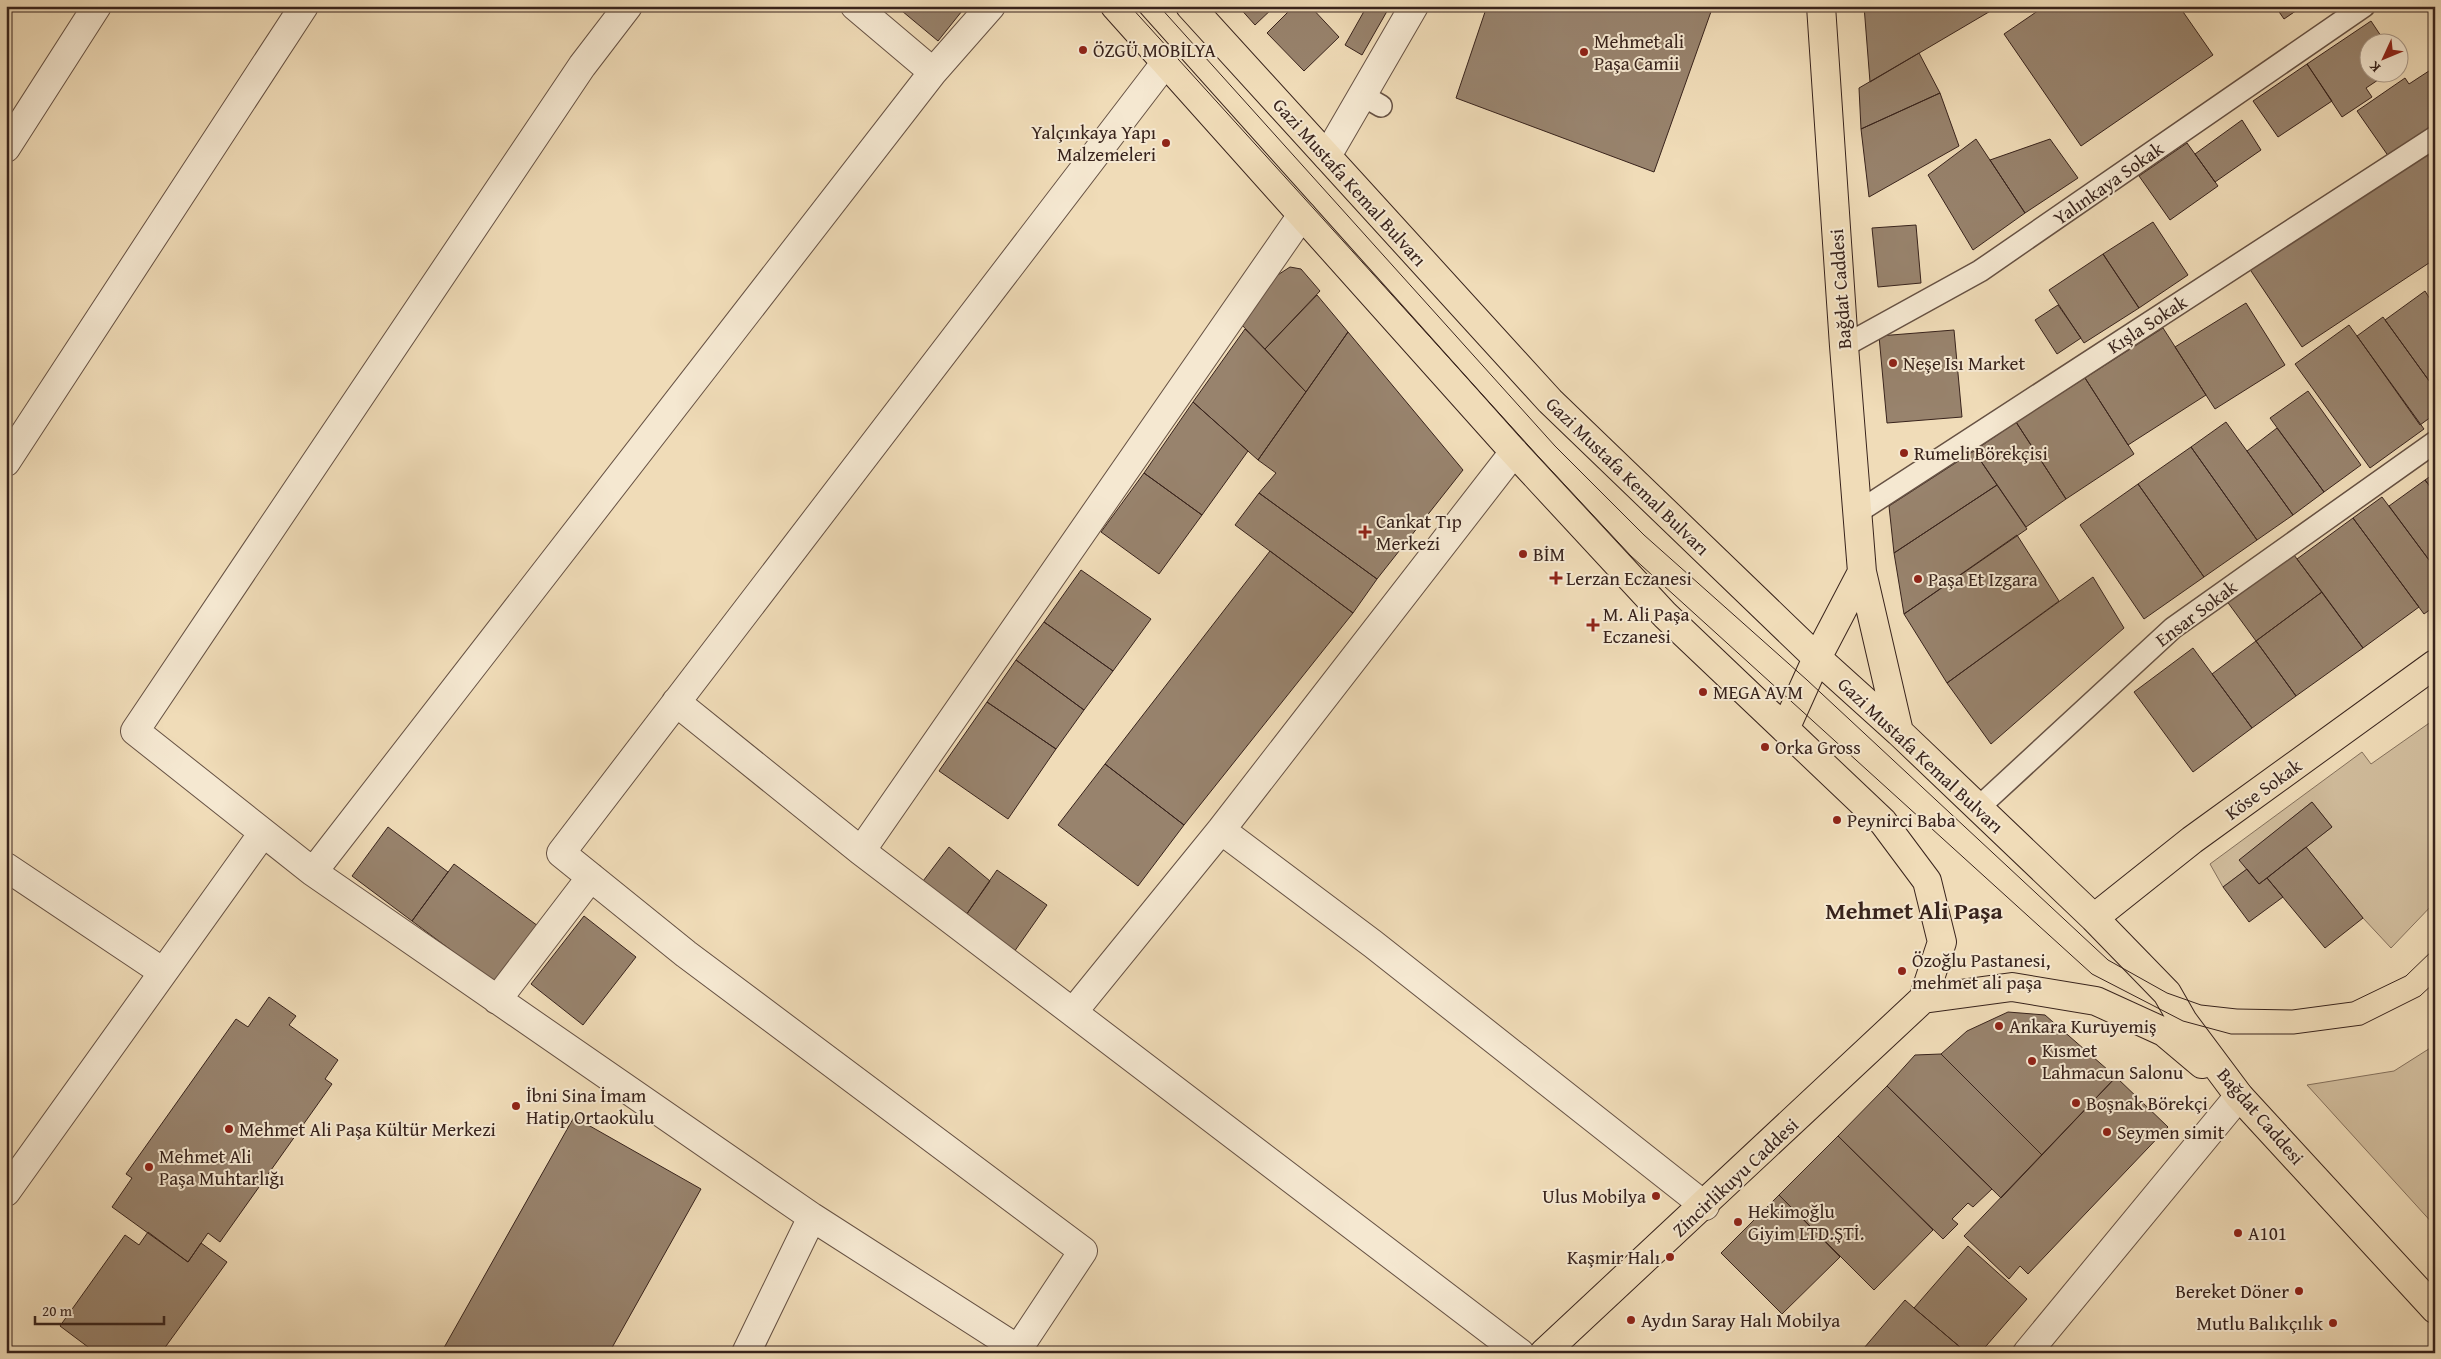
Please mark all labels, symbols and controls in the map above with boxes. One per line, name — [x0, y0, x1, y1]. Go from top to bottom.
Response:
place label: Mehmet ali Paşa Camii — [1594, 27, 1684, 77]
north arrow — [2358, 32, 2408, 82]
place label: ÖZGÜ MOBİLYA — [1093, 36, 1216, 64]
marker: ÖZGÜ MOBİLYA — [1077, 44, 1089, 56]
marker: Mehmet ali Paşa Camii — [1578, 46, 1590, 58]
text: K — [2364, 57, 2385, 77]
street label: Gazi Mustafa Kemal Bulvarı — [1267, 92, 1433, 272]
place label: Yalçınkaya Yapı Malzemeleri — [1031, 118, 1156, 168]
street label: Yalınkaya Sokak — [2047, 134, 2169, 231]
marker: Yalçınkaya Yapı Malzemeleri — [1160, 137, 1172, 149]
street label: Bağdat Caddesi — [1822, 228, 1858, 350]
street label: Kışla Sokak — [2102, 288, 2193, 360]
place label: Neşe Isı Market — [1903, 349, 2025, 377]
marker: Neşe Isı Market — [1887, 357, 1899, 369]
street label: Gazi Mustafa Kemal Bulvarı — [1540, 390, 1716, 562]
place label: Rumeli Börekçisi — [1914, 439, 2048, 467]
marker: Rumeli Börekçisi — [1898, 447, 1910, 459]
place label: Cankat Tıp Merkezi — [1376, 507, 1462, 557]
marker: Cankat Tıp Merkezi — [1358, 525, 1372, 539]
place label: BİM — [1533, 540, 1565, 568]
marker: BİM — [1517, 548, 1529, 560]
place label: Lerzan Eczanesi — [1566, 564, 1692, 592]
place label: Paşa Et Izgara — [1928, 565, 2038, 593]
marker: Lerzan Eczanesi — [1550, 572, 1562, 584]
marker: Paşa Et Izgara — [1912, 573, 1924, 585]
street label: Ensar Sokak — [2149, 573, 2243, 653]
place label: M. Ali Paşa Eczanesi — [1603, 600, 1689, 650]
marker: M. Ali Paşa Eczanesi — [1587, 619, 1599, 631]
street label: Gazi Mustafa Kemal Bulvarı — [1832, 670, 2010, 840]
place label: MEGA AVM — [1713, 678, 1803, 706]
marker: MEGA AVM — [1697, 686, 1709, 698]
place label: Orka Gross — [1775, 733, 1861, 761]
marker: Orka Gross — [1759, 741, 1771, 753]
street label: Köse Sokak — [2219, 751, 2307, 826]
place label: Peynirci Baba — [1847, 806, 1956, 834]
marker: Peynirci Baba — [1831, 814, 1843, 826]
district label: Mehmet Ali Paşa — [1825, 893, 2004, 928]
place label: Özoğlu Pastanesi, mehmet ali paşa — [1912, 946, 2050, 996]
marker: Özoğlu Pastanesi, mehmet ali paşa — [1896, 965, 1908, 977]
place label: Ankara Kuruyemiş — [2009, 1012, 2157, 1040]
marker: Ankara Kuruyemiş — [1993, 1020, 2005, 1032]
place label: Kısmet Lahmacun Salonu — [2042, 1036, 2184, 1086]
marker: Kısmet Lahmacun Salonu — [2026, 1055, 2038, 1067]
street label: Bağdat Caddesi — [2211, 1061, 2311, 1171]
place label: İbni Sina İmam Hatip Ortaokulu — [526, 1081, 655, 1131]
place label: Boşnak Börekçi — [2086, 1089, 2208, 1117]
marker: Boşnak Börekçi — [2070, 1097, 2082, 1109]
marker: İbni Sina İmam Hatip Ortaokulu — [510, 1100, 522, 1112]
street label: Zincirlikuyu Caddesi — [1666, 1111, 1804, 1243]
place label: Mehmet Ali Paşa Kültür Merkezi — [239, 1115, 496, 1143]
place label: Seymen simit — [2117, 1118, 2225, 1146]
marker: Mehmet Ali Paşa Kültür Merkezi — [223, 1123, 235, 1135]
marker: Seymen simit — [2101, 1126, 2113, 1138]
place label: Mehmet Ali Paşa Muhtarlığı — [159, 1142, 284, 1192]
marker: Mehmet Ali Paşa Muhtarlığı — [143, 1161, 155, 1173]
place label: Ulus Mobilya — [1542, 1182, 1646, 1210]
marker: Ulus Mobilya — [1650, 1190, 1662, 1202]
place label: Hekimoğlu Giyim LTD.ŞTİ. — [1748, 1197, 1864, 1247]
marker: Hekimoğlu Giyim LTD.ŞTİ. — [1732, 1216, 1744, 1228]
place label: A101 — [2248, 1219, 2287, 1247]
marker: A101 — [2232, 1227, 2244, 1239]
place label: Kaşmir Halı — [1567, 1243, 1660, 1271]
marker: Kaşmir Halı — [1664, 1251, 1676, 1263]
place label: Bereket Döner — [2175, 1277, 2289, 1305]
marker: Bereket Döner — [2293, 1285, 2305, 1297]
scale bar — [35, 1294, 164, 1326]
text: 20 m — [42, 1300, 73, 1321]
place label: Aydın Saray Halı Mobilya — [1641, 1306, 1840, 1334]
place label: Mutlu Balıkçılık — [2196, 1309, 2323, 1337]
marker: Aydın Saray Halı Mobilya — [1625, 1314, 1637, 1326]
marker: Mutlu Balıkçılık — [2327, 1317, 2339, 1329]

